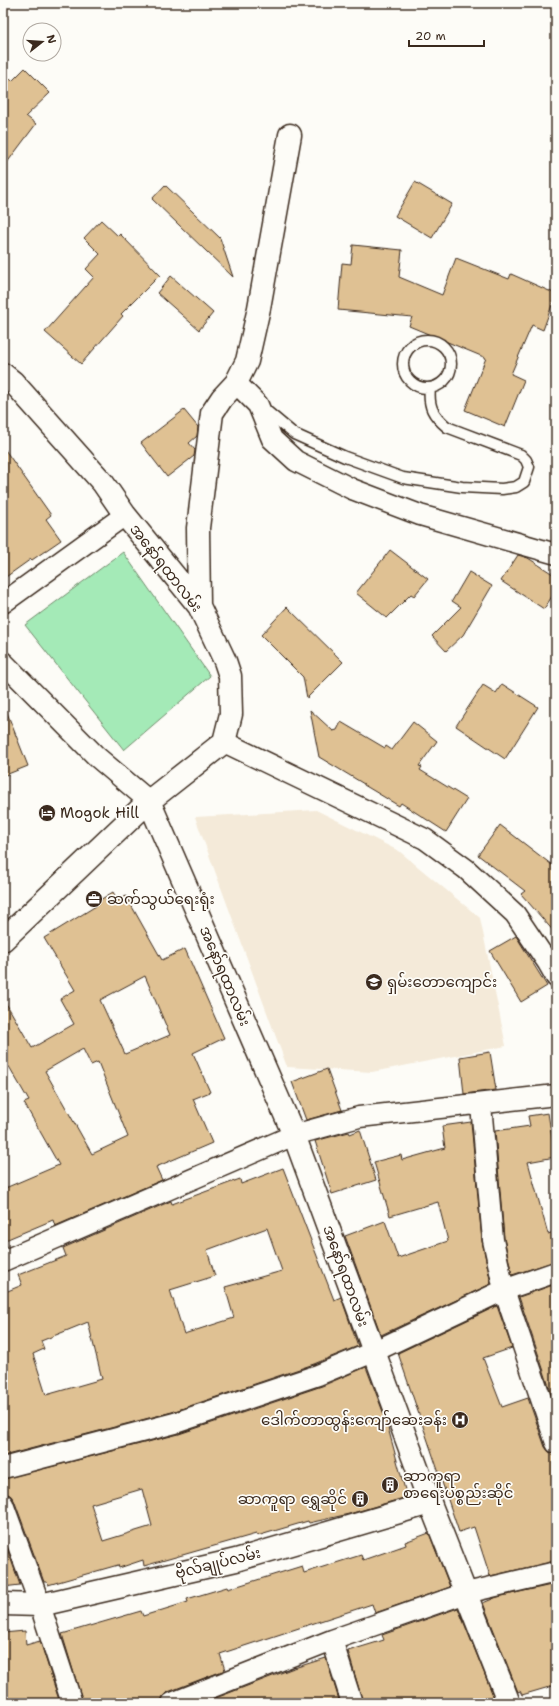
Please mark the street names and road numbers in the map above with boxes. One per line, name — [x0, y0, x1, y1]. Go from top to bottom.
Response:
street label: အ‌နော်‌ရထာလမ်း — [124, 520, 207, 618]
street label: အ‌နော်‌ရထာလမ်း — [193, 923, 255, 1030]
street label: အ‌နော်‌ရထာလမ်း — [316, 1222, 374, 1330]
street label: ဗိုလ်‌ချုပ်‌လမ်း — [173, 1543, 263, 1585]

